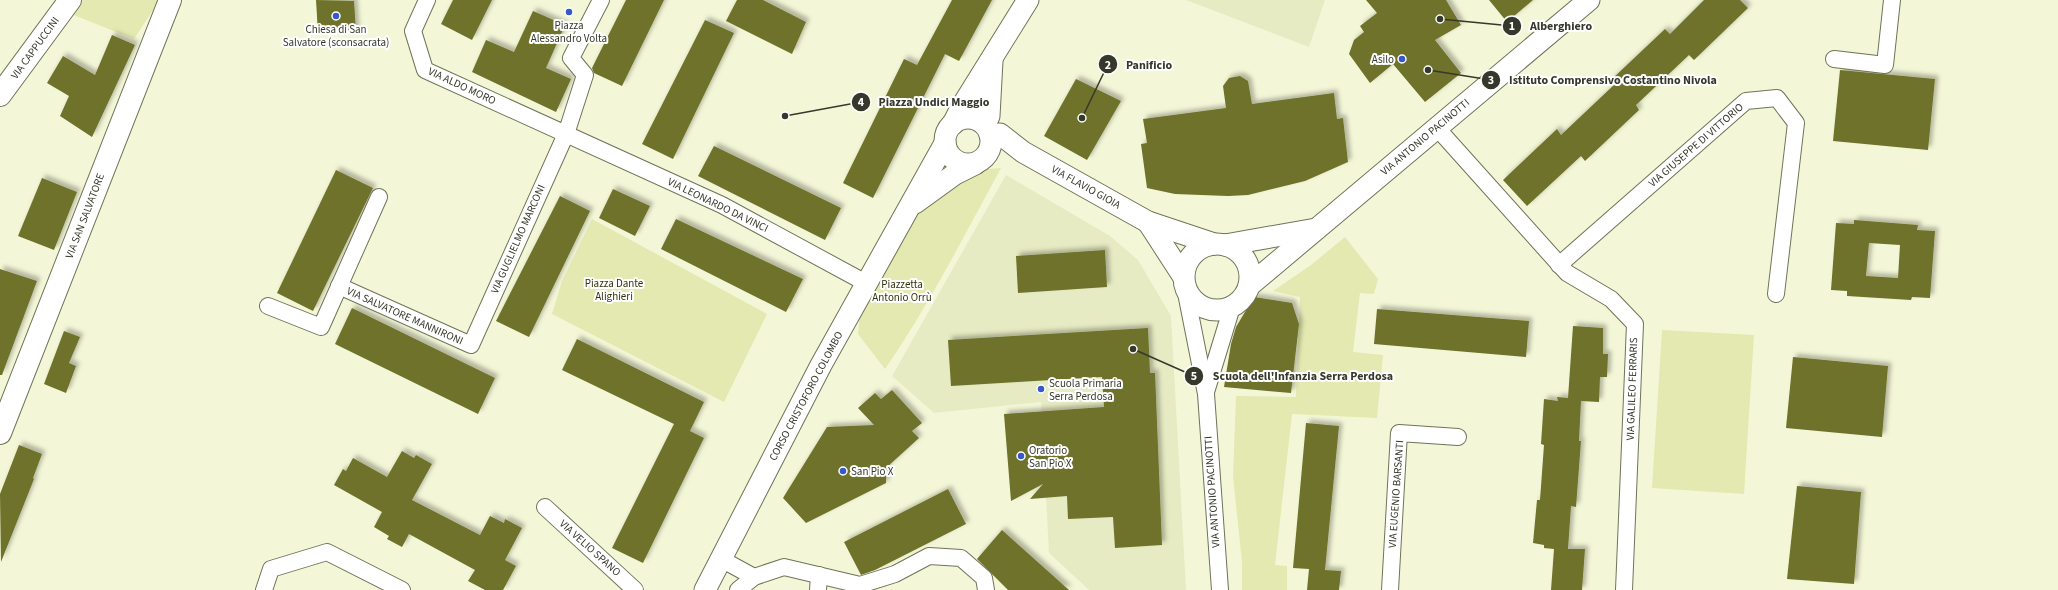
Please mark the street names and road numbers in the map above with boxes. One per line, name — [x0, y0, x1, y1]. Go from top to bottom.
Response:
street label: VIA CAPPUCCINI — [7, 14, 63, 82]
street label: VIA ALDO MORO — [426, 64, 498, 108]
street label: VIA ANTONIO PACINOTTI — [1377, 95, 1473, 179]
street label: VIA GIUSEPPE DI VITTORIO — [1645, 100, 1747, 190]
street label: VIA FLAVIO GIOIA — [1049, 162, 1123, 212]
street label: VIA SAN SALVATORE — [62, 171, 108, 261]
street label: VIA LEONARDO DA VINCI — [665, 174, 771, 236]
street label: VIA GUGLIELMO MARCONI — [487, 182, 549, 296]
street label: VIA SALVATORE MANNIRONI — [344, 284, 466, 348]
street label: CORSO CRISTOFORO COLOMBO — [765, 329, 847, 463]
street label: VIA GALILEO FERRARIS — [1623, 337, 1641, 441]
street label: VIA ANTONIO PACINOTTI — [1201, 436, 1223, 548]
street label: VIA EUGENIO BARSANTI — [1385, 440, 1407, 548]
street label: VIA VELIO SPANO — [556, 516, 624, 580]

